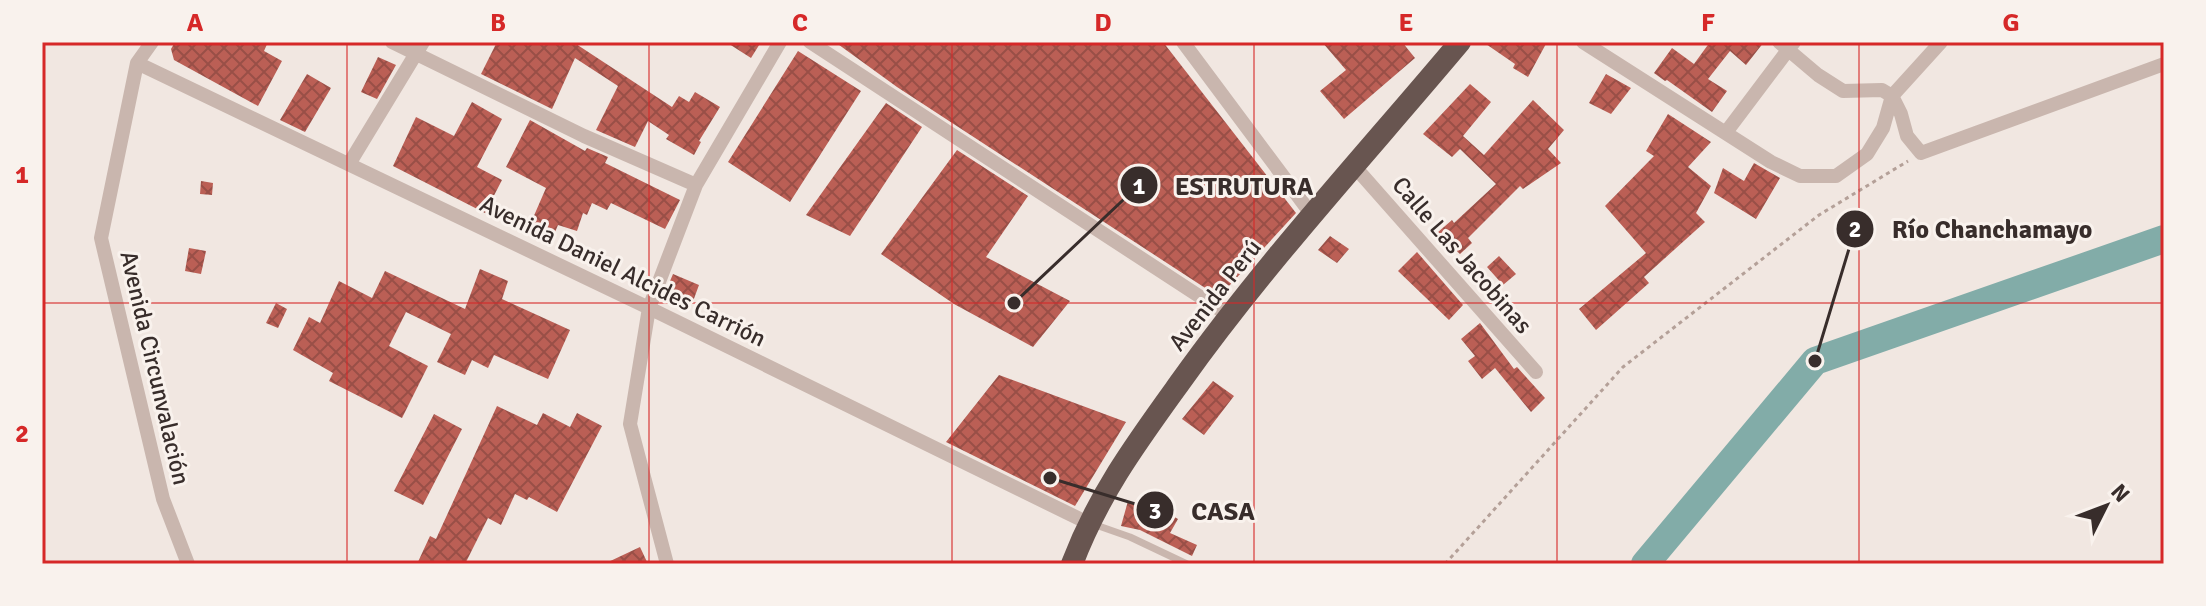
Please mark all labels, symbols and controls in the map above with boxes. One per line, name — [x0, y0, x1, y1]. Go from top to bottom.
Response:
text: A — [187, 7, 204, 39]
text: B — [490, 7, 506, 39]
text: C — [792, 7, 808, 39]
text: D — [1094, 7, 1112, 39]
text: E — [1399, 7, 1413, 39]
text: F — [1701, 7, 1715, 39]
text: G — [2002, 7, 2020, 39]
text: 1 — [15, 159, 29, 191]
callout: ESTRUTURA — [1119, 160, 1330, 210]
street label: Calle Las Jacobinas — [1386, 170, 1538, 340]
text: 1 — [1133, 171, 1146, 201]
text: ESTRUTURA — [1175, 171, 1314, 203]
street label: Avenida Daniel Alcides Carrión — [475, 189, 771, 353]
callout: Río Chanchamayo — [1835, 204, 2108, 254]
text: 2 — [1849, 214, 1861, 244]
text: Río Chanchamayo — [1892, 214, 2092, 246]
street label: Avenida Perú — [1162, 233, 1268, 357]
street label: Avenida Circunvalación — [113, 248, 197, 488]
text: 2 — [15, 418, 29, 450]
north arrow — [2066, 466, 2146, 546]
text: N — [2105, 478, 2136, 508]
callout: CASA — [1135, 485, 1271, 535]
text: 3 — [1149, 496, 1161, 526]
text: CASA — [1191, 496, 1255, 528]

